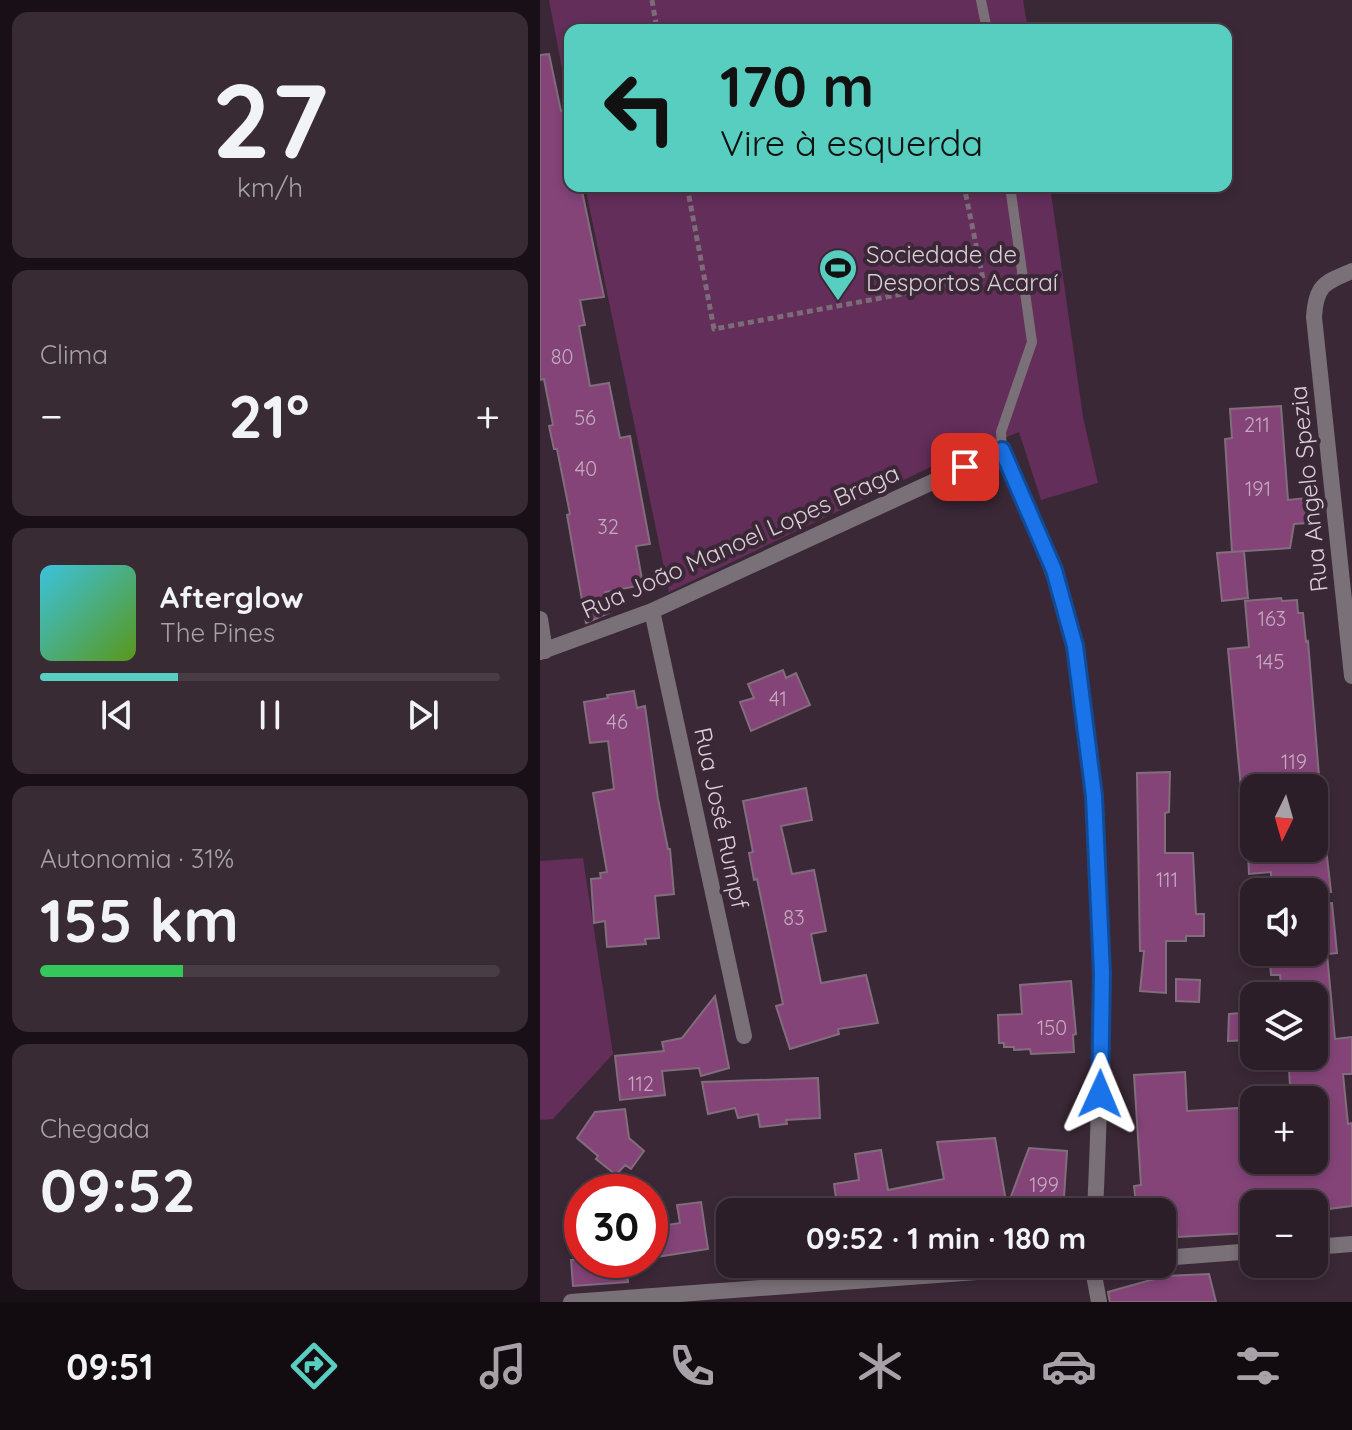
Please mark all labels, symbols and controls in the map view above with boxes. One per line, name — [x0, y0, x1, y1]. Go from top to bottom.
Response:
text: 170 m — [720, 51, 874, 121]
text: 27 — [212, 54, 328, 184]
icon: left — [588, 56, 692, 160]
text: Vire à esquerda — [720, 120, 983, 165]
text: km/h — [237, 171, 303, 204]
place label: Sociedade de Desportos Acaraí — [866, 239, 1059, 297]
sports icon: Sociedade de Desportos Acaraí — [817, 247, 859, 302]
text: Clima — [40, 338, 108, 371]
house number: 80 — [551, 344, 573, 369]
text: 21° — [229, 378, 310, 453]
street label: Rua Angelo Spezia — [1282, 384, 1334, 594]
text: − — [40, 388, 63, 443]
text: + — [475, 388, 500, 443]
house number: 56 — [574, 405, 596, 430]
house number: 211 — [1244, 412, 1270, 437]
pin — [931, 433, 999, 501]
icon: arrive — [943, 445, 987, 489]
house number: 40 — [575, 456, 597, 481]
street label: Rua João Manoel Lopes Braga — [577, 457, 903, 625]
house number: 191 — [1245, 476, 1271, 501]
house number: 32 — [597, 514, 619, 539]
text: Afterglow — [160, 578, 303, 616]
house number: 163 — [1258, 606, 1286, 631]
text: The Pines — [160, 616, 275, 649]
house number: 145 — [1256, 649, 1284, 674]
house number: 41 — [769, 686, 787, 711]
icon: previous — [95, 693, 139, 737]
icon: pause — [248, 693, 292, 737]
icon: next — [401, 693, 445, 737]
house number: 46 — [606, 709, 628, 734]
street label: Rua José Rumpf — [688, 725, 756, 912]
house number: 119 — [1281, 749, 1307, 774]
north arrow — [1240, 774, 1328, 862]
map controls — [1240, 774, 1328, 1278]
text: Autonomia · 31% — [40, 842, 234, 875]
house number: 111 — [1156, 867, 1178, 892]
button: sound — [1240, 878, 1328, 966]
text: 155 km — [40, 882, 239, 957]
house number: 83 — [783, 905, 805, 930]
button: layers — [1240, 982, 1328, 1070]
house number: 150 — [1037, 1015, 1067, 1040]
position arrow — [1058, 1052, 1142, 1136]
house number: 112 — [628, 1071, 654, 1096]
button: + — [1240, 1086, 1328, 1174]
text: Chegada — [40, 1112, 150, 1145]
text: 09:52 — [40, 1152, 196, 1227]
house number: 199 — [1029, 1172, 1059, 1197]
speed limit sign: 30 — [564, 1174, 668, 1278]
button: − — [1240, 1190, 1328, 1278]
text: 09:52 · 1 min · 180 m — [806, 1219, 1086, 1257]
icon: directions — [286, 1338, 342, 1394]
icon: music — [475, 1338, 531, 1394]
icon: phone — [664, 1338, 720, 1394]
icon: climate — [852, 1338, 908, 1394]
icon: car — [1041, 1338, 1097, 1394]
icon: filters — [1230, 1338, 1286, 1394]
text: 09:51 — [66, 1344, 153, 1389]

